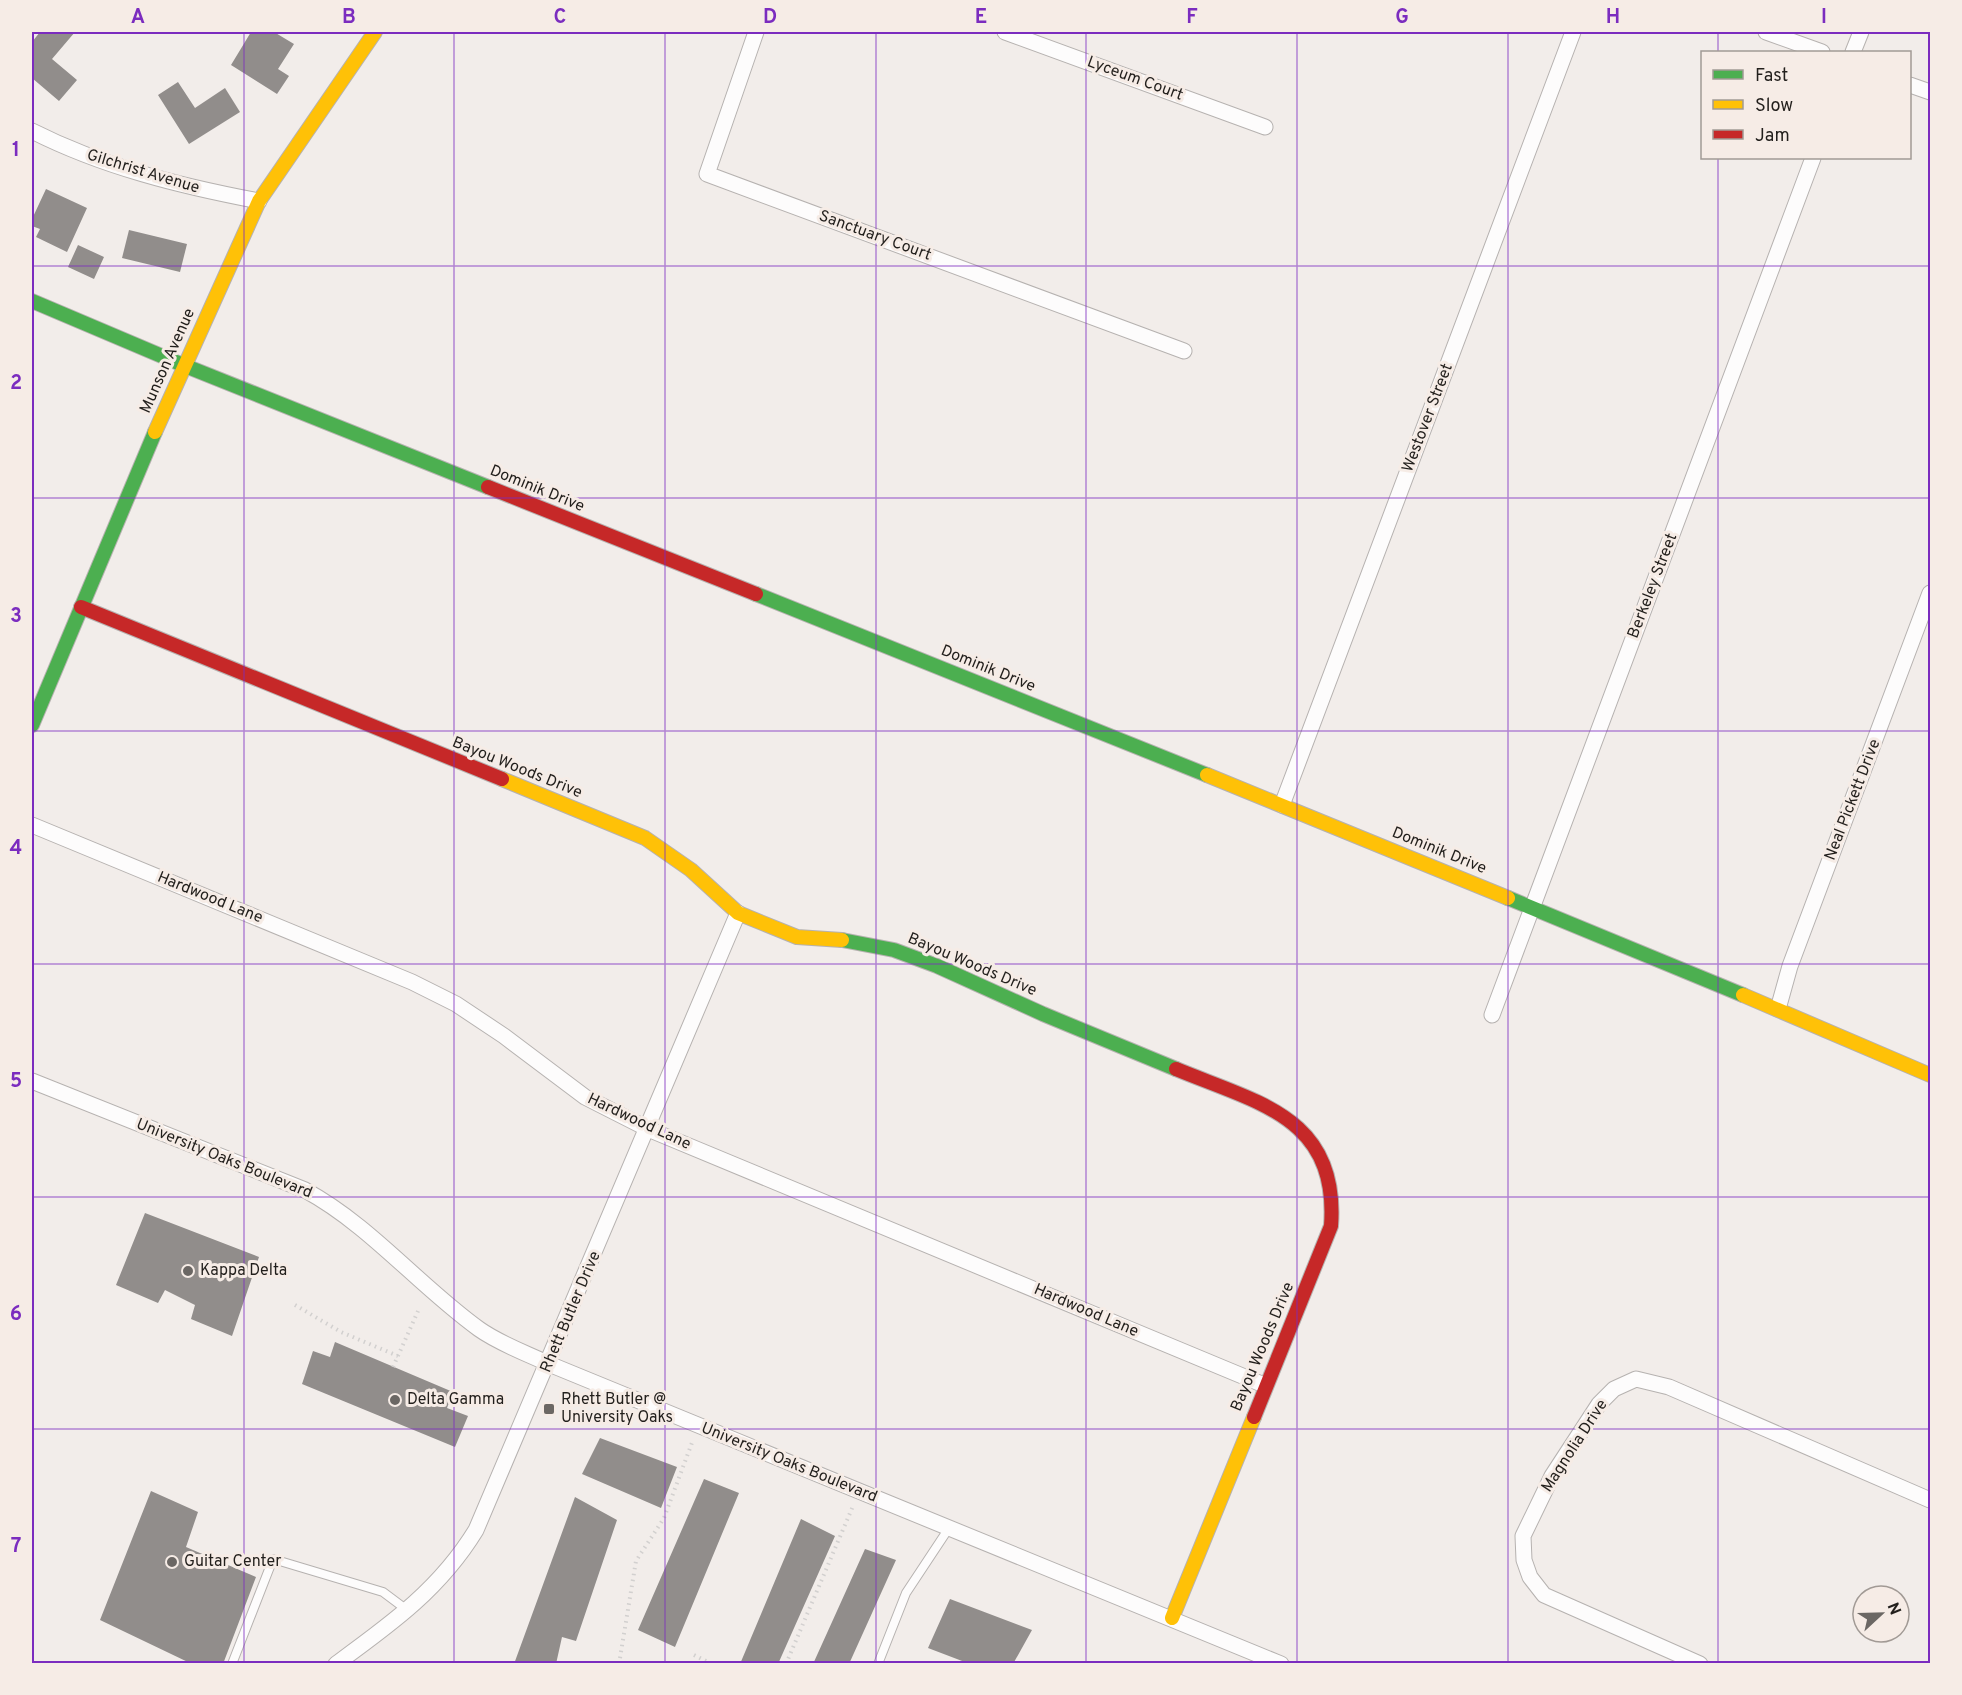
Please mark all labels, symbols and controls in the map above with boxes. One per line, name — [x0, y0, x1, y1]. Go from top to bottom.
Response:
text: A — [131, 5, 145, 31]
text: B — [342, 5, 356, 31]
text: C — [554, 5, 566, 31]
text: D — [763, 5, 777, 31]
text: E — [975, 5, 987, 31]
text: F — [1186, 5, 1198, 31]
text: G — [1395, 5, 1409, 31]
text: H — [1606, 5, 1620, 31]
text: I — [1821, 5, 1827, 31]
legend — [1701, 51, 1911, 159]
street label: Lyceum Court — [1084, 52, 1186, 106]
text: Fast — [1755, 65, 1788, 88]
text: Slow — [1755, 95, 1793, 118]
text: Jam — [1755, 125, 1790, 148]
text: 1 — [12, 138, 20, 164]
street label: Gilchrist Avenue — [84, 145, 202, 199]
street label: Sanctuary Court — [816, 206, 934, 266]
street label: Munson Avenue — [136, 305, 200, 417]
street label: Westover Street — [1398, 361, 1458, 475]
text: 2 — [10, 371, 22, 397]
street label: Dominik Drive — [487, 461, 587, 517]
street label: Berkeley Street — [1624, 531, 1682, 641]
text: 3 — [10, 604, 22, 630]
street label: Dominik Drive — [938, 641, 1038, 697]
street label: Bayou Woods Drive — [449, 733, 585, 803]
street label: Neal Pickett Drive — [1821, 736, 1885, 864]
street label: Dominik Drive — [1389, 823, 1489, 879]
text: 4 — [10, 836, 22, 862]
street label: Hardwood Lane — [154, 868, 266, 928]
street label: Bayou Woods Drive — [904, 929, 1040, 1001]
text: 5 — [10, 1069, 22, 1095]
street label: Hardwood Lane — [584, 1089, 694, 1155]
street label: University Oaks Boulevard — [133, 1114, 315, 1204]
street label: Rhett Butler Drive — [536, 1248, 606, 1376]
place label: Kappa Delta — [200, 1261, 287, 1281]
marker: Kappa Delta — [181, 1264, 195, 1278]
street label: Bayou Woods Drive — [1227, 1279, 1299, 1415]
street label: Hardwood Lane — [1031, 1280, 1141, 1342]
text: 6 — [10, 1302, 22, 1328]
place label: Delta Gamma — [407, 1390, 504, 1410]
place label: Rhett Butler @ University Oaks — [561, 1390, 673, 1428]
marker: Delta Gamma — [388, 1393, 402, 1407]
street label: Magnolia Drive — [1538, 1396, 1612, 1496]
marker: Rhett Butler @ University Oaks — [542, 1402, 556, 1416]
street label: University Oaks Boulevard — [698, 1418, 880, 1508]
text: 7 — [11, 1534, 21, 1560]
place label: Guitar Center — [184, 1552, 281, 1572]
marker: Guitar Center — [165, 1555, 179, 1569]
north arrow — [1851, 1584, 1911, 1644]
text: N — [1882, 1600, 1904, 1618]

